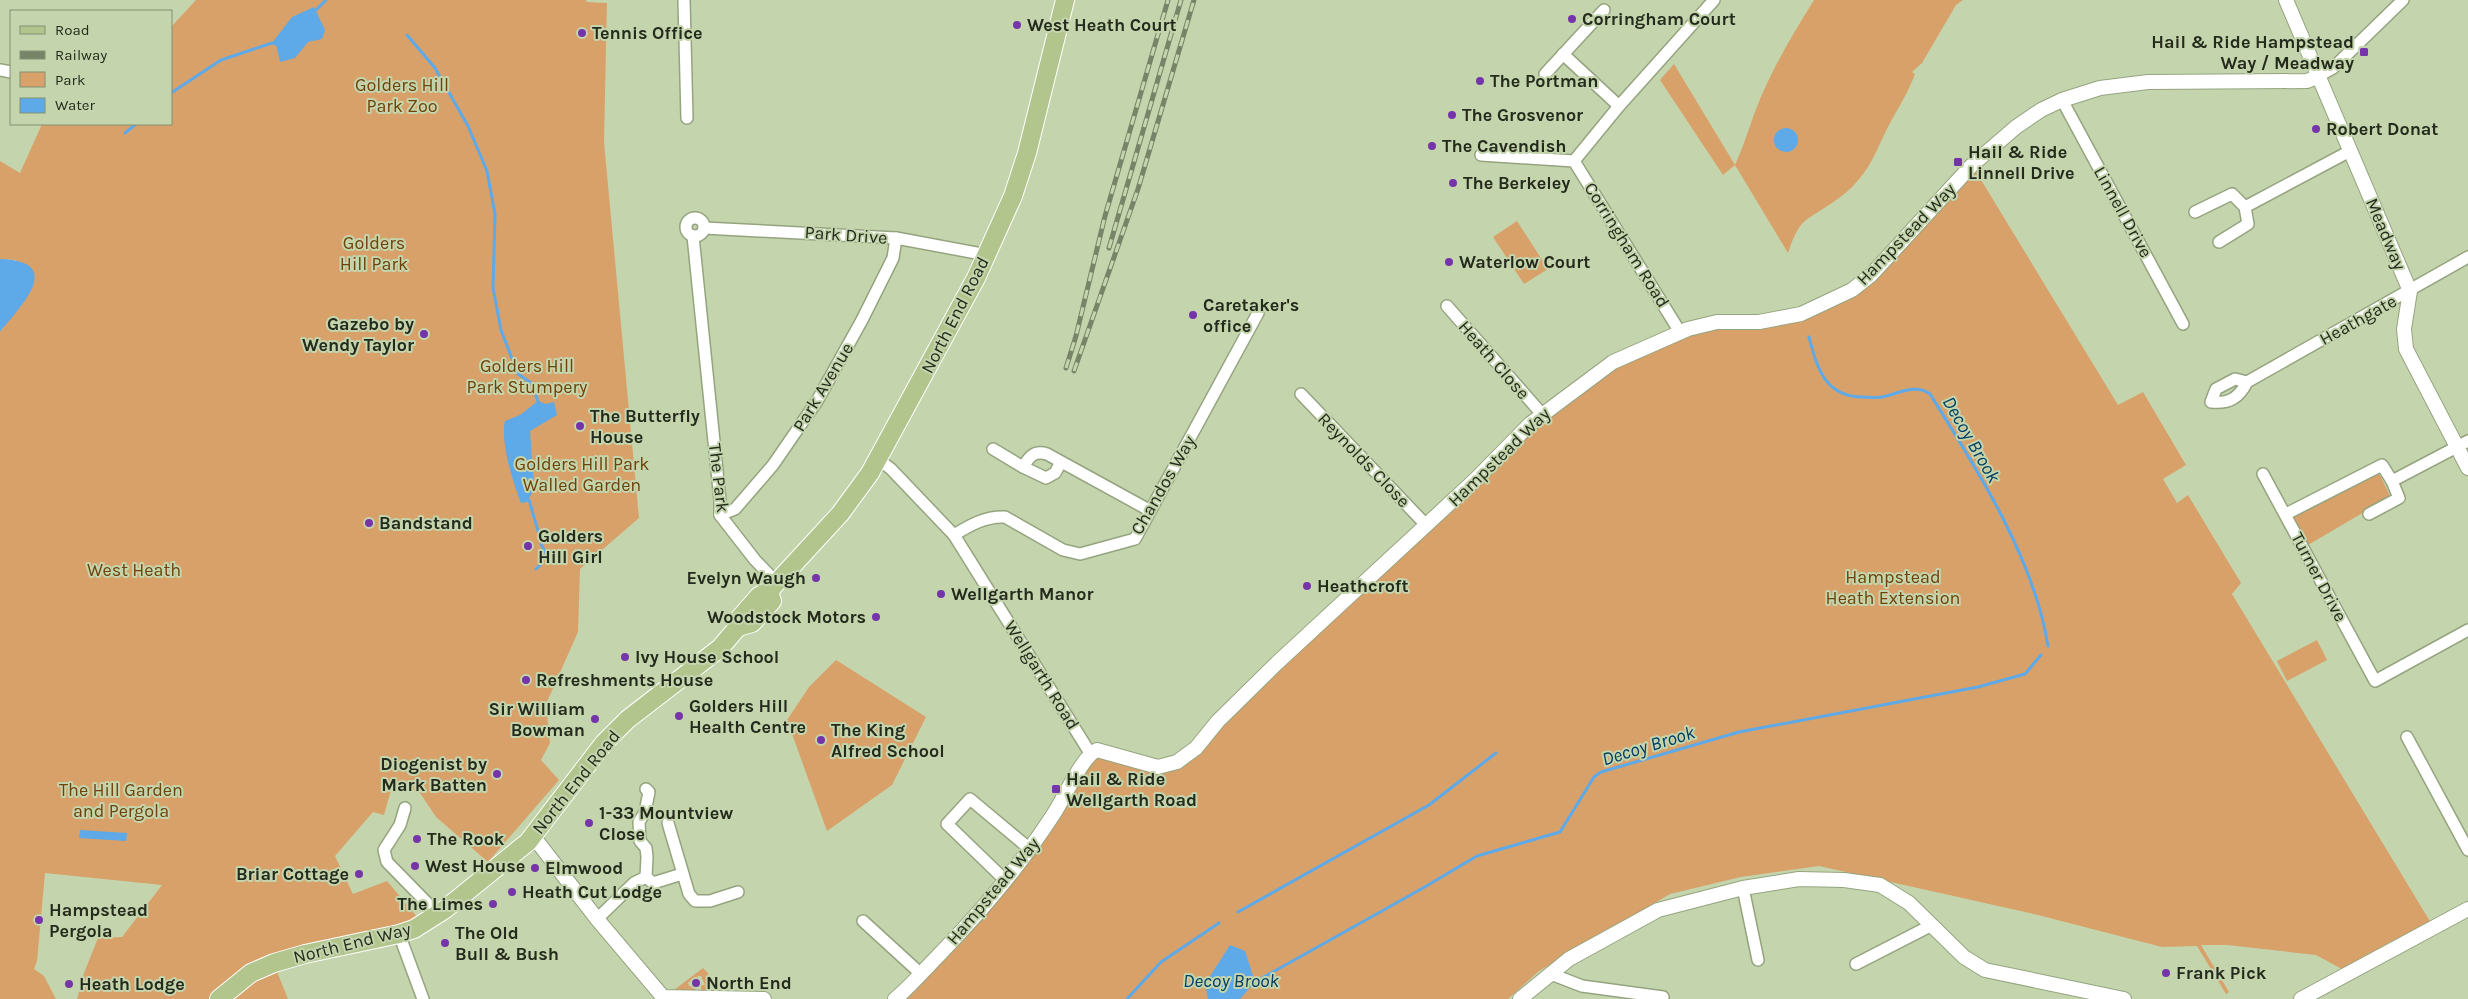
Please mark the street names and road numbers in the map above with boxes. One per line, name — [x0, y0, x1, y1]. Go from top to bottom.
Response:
street label: Linnell Drive — [2089, 162, 2157, 262]
street label: Corringham Road — [1580, 178, 1674, 312]
street label: Hampstead Way — [1852, 178, 1961, 290]
street label: Meadway — [2361, 195, 2411, 274]
street label: Park Drive — [804, 221, 888, 249]
street label: North End Road — [916, 253, 994, 377]
street label: Heathgate — [2316, 290, 2400, 350]
street label: Heath Close — [1454, 316, 1534, 404]
street label: Park Avenue — [788, 338, 858, 436]
street label: Hampstead Way — [1443, 402, 1555, 511]
street label: Reynolds Close — [1313, 408, 1415, 512]
street label: Chandos Way — [1126, 431, 1201, 538]
street label: The Park — [704, 442, 734, 514]
street label: Turner Drive — [2286, 529, 2352, 625]
street label: Wellgarth Road — [1000, 616, 1084, 734]
street label: North End Road — [527, 725, 625, 839]
street label: Hampstead Way — [942, 832, 1045, 949]
street label: North End Way — [291, 918, 414, 968]

